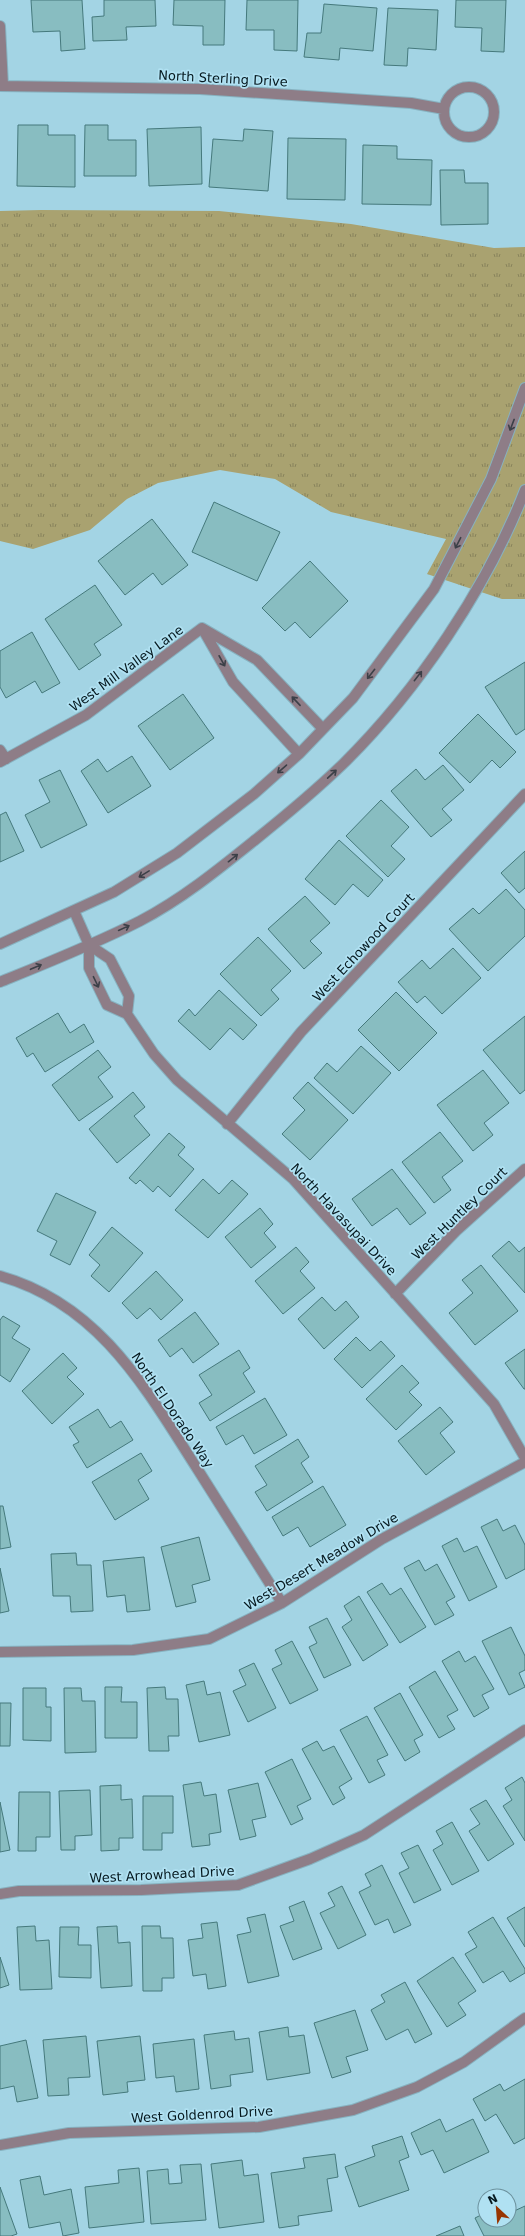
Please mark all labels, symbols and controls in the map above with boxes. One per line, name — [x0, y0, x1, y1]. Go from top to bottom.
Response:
street label: North Sterling Drive — [158, 68, 288, 89]
one-way arrow — [508, 418, 515, 430]
one-way arrow — [454, 536, 461, 548]
street label: West Mill Valley Lane — [67, 622, 186, 715]
one-way arrow — [218, 655, 226, 667]
one-way arrow — [367, 668, 375, 679]
one-way arrow — [414, 671, 422, 682]
one-way arrow — [291, 696, 300, 707]
one-way arrow — [277, 764, 288, 773]
one-way arrow — [327, 770, 337, 779]
one-way arrow — [228, 853, 239, 862]
one-way arrow — [138, 870, 150, 878]
street label: West Echowood Court — [309, 890, 417, 1004]
one-way arrow — [118, 924, 130, 931]
one-way arrow — [29, 963, 41, 971]
one-way arrow — [93, 976, 100, 988]
street label: North Havasupai Drive — [288, 1160, 399, 1278]
street label: West Huntley Court — [409, 1164, 510, 1263]
street label: North El Dorado Way — [128, 1350, 217, 1471]
street label: West Desert Meadow Drive — [242, 1510, 401, 1613]
street label: West Arrowhead Drive — [89, 1863, 235, 1886]
street label: West Goldenrod Drive — [131, 2103, 273, 2126]
north arrow — [477, 2188, 517, 2228]
text: N — [486, 2192, 500, 2207]

